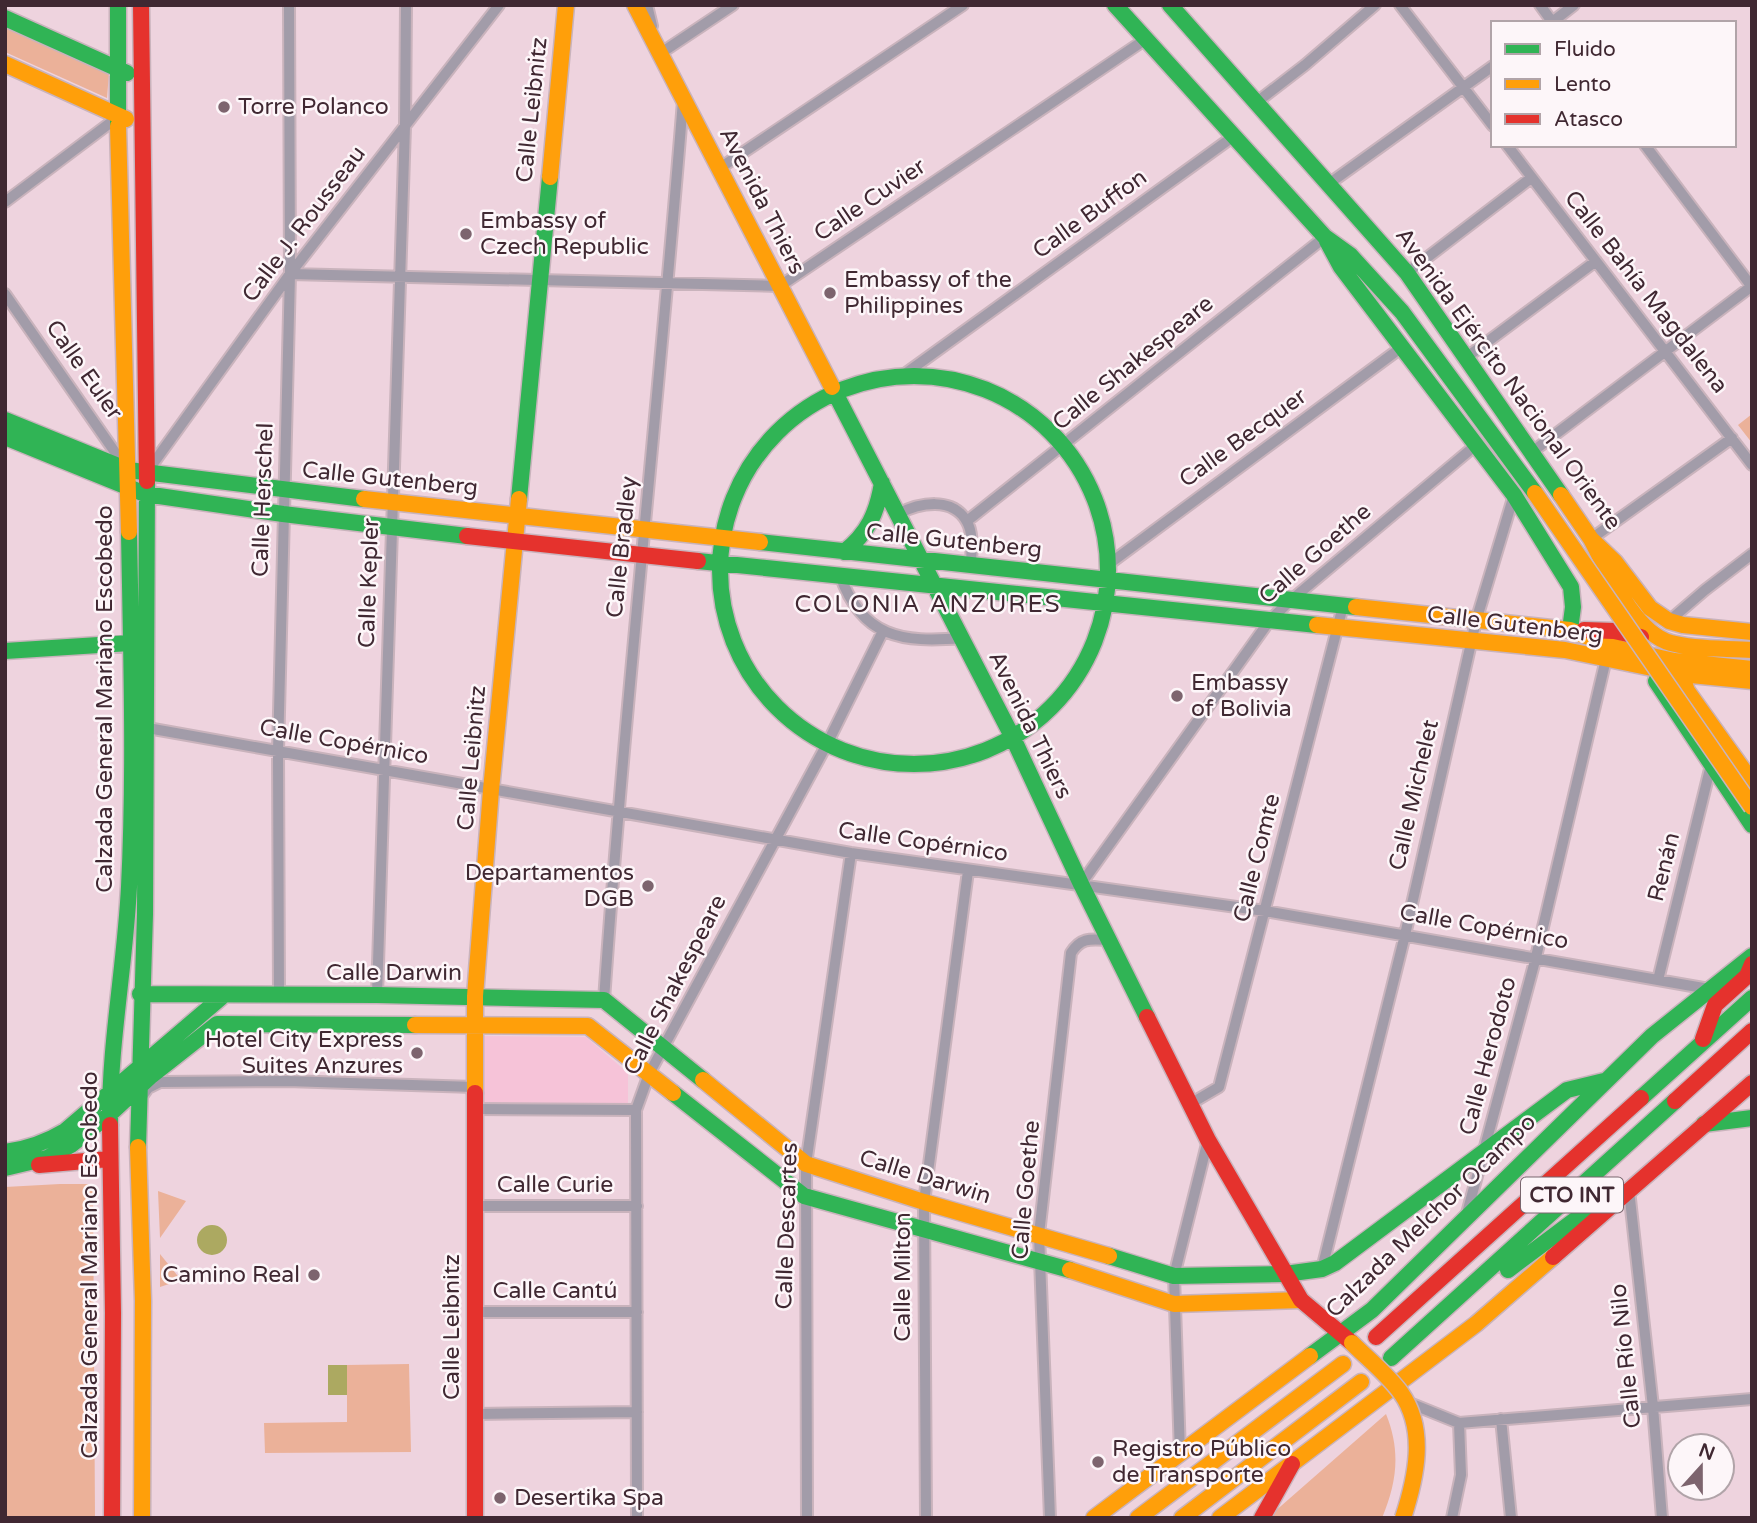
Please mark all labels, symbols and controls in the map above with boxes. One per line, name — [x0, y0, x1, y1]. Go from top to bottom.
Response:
legend — [1491, 21, 1736, 147]
street label: Calle Leibnitz — [510, 36, 554, 184]
text: Fluido — [1554, 37, 1616, 62]
text: Lento — [1554, 72, 1611, 97]
place label: Torre Polanco — [238, 93, 389, 121]
marker: Torre Polanco — [216, 99, 232, 115]
text: Atasco — [1554, 107, 1623, 132]
street label: Avenida Thiers — [713, 123, 811, 279]
street label: Calle J. Rousseau — [236, 140, 372, 308]
street label: Calle Cuvier — [809, 152, 931, 248]
street label: Calle Buffon — [1027, 163, 1153, 265]
street label: Calle Bahía Magdalena — [1558, 185, 1734, 399]
place label: Embassy of Czech Republic — [480, 207, 649, 261]
street label: Avenida Ejército Nacional Oriente — [1389, 223, 1627, 535]
marker: Embassy of Czech Republic — [458, 226, 474, 242]
place label: Embassy of the Philippines — [844, 266, 1012, 320]
marker: Embassy of the Philippines — [822, 285, 838, 301]
street label: Calle Shakespeare — [1047, 290, 1219, 436]
street label: Calle Euler — [39, 315, 129, 425]
street label: Calle Becquer — [1174, 382, 1312, 494]
street label: Calle Herschel — [246, 422, 280, 578]
street label: Calle Gutenberg — [301, 456, 479, 502]
street label: Calle Bradley — [601, 475, 643, 619]
street label: Calle Goethe — [1253, 498, 1377, 610]
street label: Calzada General Mariano Escobedo — [91, 505, 119, 893]
street label: Calle Kepler — [353, 517, 385, 648]
street label: Calle Gutenberg — [865, 518, 1043, 564]
district label: COLONIA ANZURES — [794, 590, 1062, 619]
street label: Calle Gutenberg — [1425, 600, 1605, 650]
street label: Avenida Thiers — [982, 647, 1078, 803]
place label: Embassy of Bolivia — [1191, 669, 1292, 723]
street label: Calle Leibnitz — [452, 684, 492, 832]
marker: Embassy of Bolivia — [1169, 688, 1185, 704]
street label: Calle Copérnico — [257, 713, 431, 771]
street label: Calle Michelet — [1383, 717, 1445, 873]
street label: Calle Comte — [1228, 791, 1286, 925]
street label: Calle Copérnico — [836, 816, 1010, 868]
street label: Renán — [1642, 829, 1686, 905]
place label: Departamentos DGB — [465, 859, 634, 913]
marker: Departamentos DGB — [640, 878, 656, 894]
street label: Calle Shakespeare — [617, 890, 733, 1080]
street label: Calle Copérnico — [1397, 898, 1571, 956]
street label: Calle Darwin — [326, 959, 462, 987]
street label: Calle Herodoto — [1453, 974, 1523, 1138]
place label: Hotel City Express Suites Anzures — [205, 1026, 403, 1080]
marker: Hotel City Express Suites Anzures — [409, 1045, 425, 1061]
street label: Calzada General Mariano Escobedo — [76, 1071, 104, 1459]
street label: Calzada Melchor Ocampo — [1320, 1108, 1542, 1324]
street label: Calle Goethe — [1006, 1119, 1046, 1261]
street label: Calle Descartes — [770, 1142, 804, 1310]
street label: Calle Darwin — [856, 1144, 994, 1210]
street label: Calle Curie — [497, 1171, 613, 1199]
road number: CTO INT — [1521, 1178, 1623, 1212]
street label: Calle Milton — [889, 1212, 917, 1342]
street label: Calle Leibnitz — [438, 1254, 466, 1400]
place label: Camino Real — [162, 1261, 300, 1289]
marker: Camino Real — [306, 1267, 322, 1283]
street label: Calle Cantú — [493, 1277, 617, 1305]
street label: Calle Río Nilo — [1604, 1282, 1648, 1430]
north arrow — [1666, 1432, 1736, 1502]
place label: Registro Público de Transporte — [1112, 1435, 1291, 1489]
text: N — [1696, 1439, 1718, 1465]
marker: Registro Público de Transporte — [1090, 1454, 1106, 1470]
place label: Desertika Spa — [514, 1484, 664, 1512]
marker: Desertika Spa — [492, 1490, 508, 1506]

